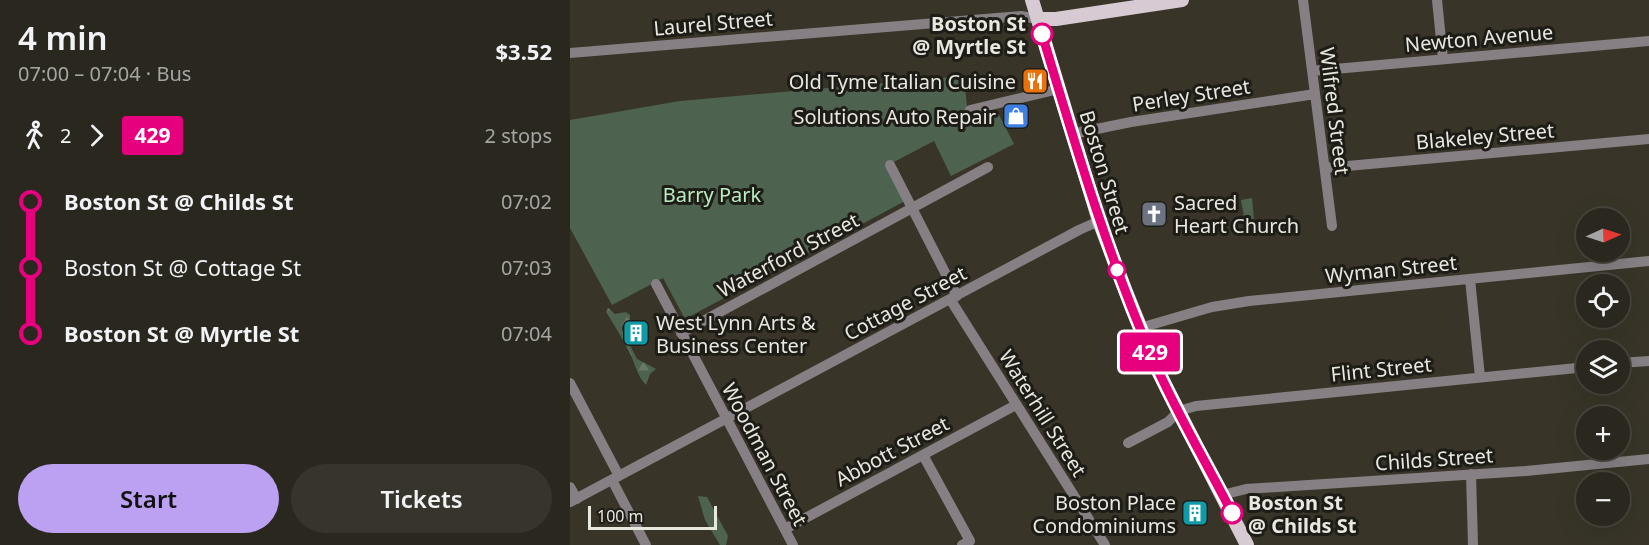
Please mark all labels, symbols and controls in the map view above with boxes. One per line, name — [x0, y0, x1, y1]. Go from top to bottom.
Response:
street label: Laurel Street — [652, 4, 774, 42]
place label: Boston St @ Myrtle St — [912, 10, 1026, 60]
text: 4 min — [18, 15, 108, 60]
street label: Newton Avenue — [1404, 18, 1554, 58]
marker: Boston St @ Myrtle St — [1031, 23, 1053, 45]
text: $3.52 — [495, 36, 552, 66]
street label: Wilfred Street — [1314, 46, 1356, 176]
text: 07:00 – 07:04 · Bus — [18, 60, 191, 87]
restaurant icon: Old Tyme Italian Cuisine — [1020, 66, 1050, 96]
place label: Old Tyme Italian Cuisine — [789, 68, 1016, 95]
street label: Perley Street — [1130, 72, 1252, 118]
shop icon: Solutions Auto Repair — [1001, 101, 1031, 131]
place label: Solutions Auto Repair — [793, 103, 996, 130]
street label: Boston Street — [1073, 107, 1137, 237]
street label: Blakeley Street — [1415, 117, 1555, 155]
icon: walk — [18, 119, 51, 152]
icon: forward — [80, 119, 113, 152]
text: 429 — [134, 121, 171, 149]
text: 2 — [60, 122, 71, 149]
text: 2 stops — [485, 122, 552, 149]
park label: Barry Park — [663, 181, 762, 208]
text: Boston St @ Childs St — [64, 186, 294, 216]
text: 07:02 — [501, 188, 552, 215]
place label: Sacred Heart Church — [1174, 189, 1299, 239]
church icon: Sacred Heart Church — [1139, 199, 1169, 229]
street label: Waterford Street — [713, 206, 863, 304]
north arrow — [1576, 208, 1630, 262]
map controls — [1576, 208, 1630, 526]
street label: Wyman Street — [1324, 249, 1458, 289]
text: Boston St @ Cottage St — [64, 252, 301, 282]
text: 07:03 — [501, 254, 552, 281]
street label: Cottage Street — [839, 259, 971, 347]
unlabelled marker — [1108, 261, 1126, 279]
button: locate — [1576, 274, 1630, 328]
place label: West Lynn Arts & Business Center — [656, 309, 816, 359]
text: Boston St @ Myrtle St — [64, 318, 299, 348]
building icon: West Lynn Arts & Business Center — [621, 318, 651, 348]
text: 07:04 — [501, 320, 552, 347]
line badge: 429 — [1116, 332, 1184, 372]
text: 429 — [1132, 338, 1168, 366]
button: layers — [1576, 340, 1630, 394]
street label: Waterhill Street — [993, 344, 1093, 482]
street label: Flint Street — [1329, 350, 1433, 388]
street label: Woodman Street — [716, 378, 814, 530]
button: + — [1576, 406, 1630, 460]
street label: Abbott Street — [830, 410, 954, 492]
street label: Childs Street — [1374, 441, 1494, 477]
button: Start — [18, 464, 279, 533]
button: Tickets — [291, 464, 552, 533]
button: − — [1576, 472, 1630, 526]
place label: Boston Place Condominiums — [1032, 489, 1176, 539]
place label: Boston St @ Childs St — [1248, 489, 1357, 539]
building icon: Boston Place Condominiums — [1180, 498, 1210, 528]
marker: Boston St @ Childs St — [1221, 502, 1243, 524]
scale bar — [588, 503, 717, 530]
text: 100 m — [597, 505, 644, 527]

